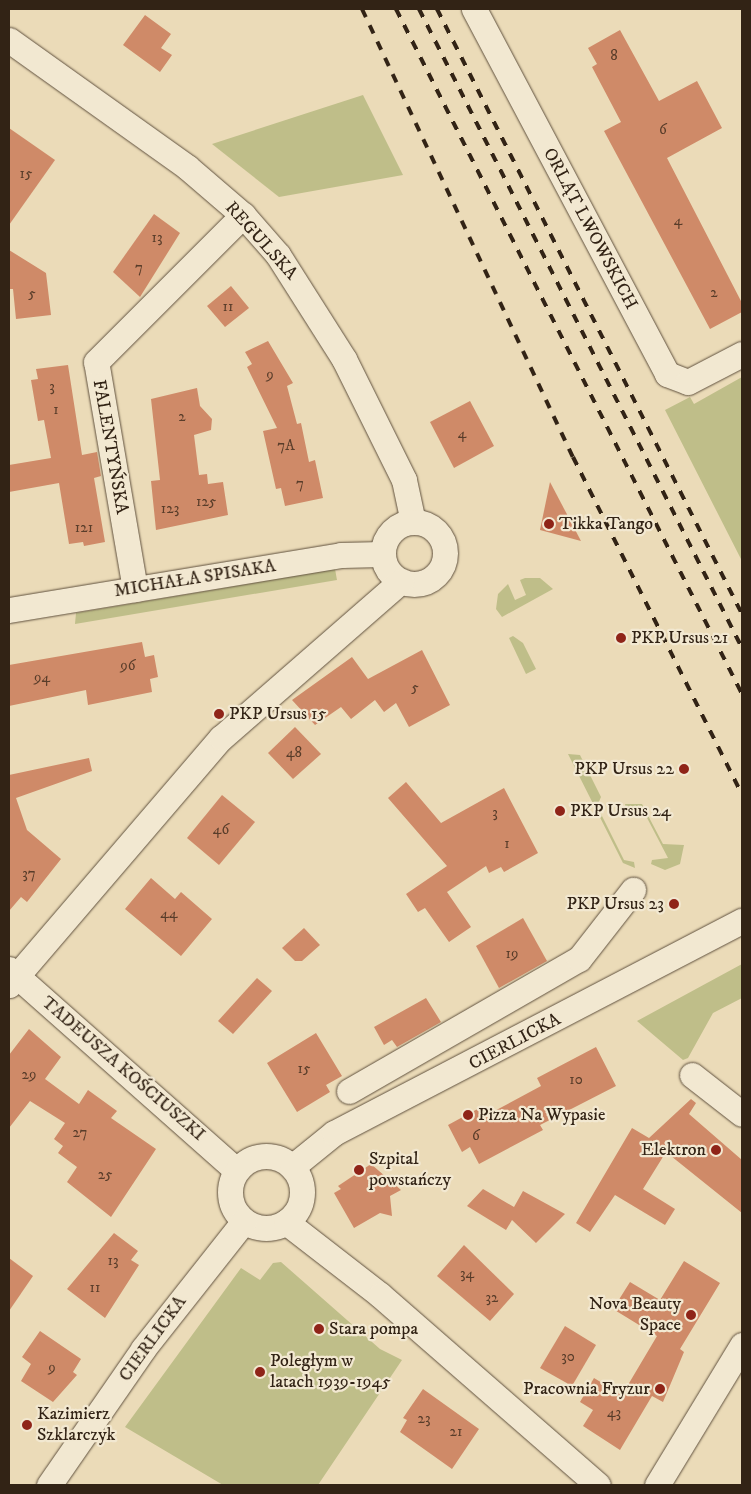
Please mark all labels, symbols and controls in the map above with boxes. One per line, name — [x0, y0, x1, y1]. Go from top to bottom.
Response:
house number: 8 — [610, 47, 618, 65]
house number: 6 — [659, 121, 667, 139]
street label: ORLĄT LWOWSKICH — [538, 144, 642, 314]
house number: 15 — [20, 165, 32, 183]
street label: REGULSKA — [220, 197, 302, 285]
house number: 4 — [674, 212, 682, 230]
house number: 13 — [151, 229, 163, 247]
house number: 7 — [135, 259, 143, 277]
house number: 2 — [710, 284, 718, 302]
house number: 5 — [28, 285, 36, 303]
house number: 11 — [222, 298, 234, 316]
house number: 9 — [266, 366, 274, 384]
house number: 3 — [49, 378, 55, 396]
street label: FALENTYŃSKA — [88, 378, 132, 516]
house number: 1 — [53, 401, 59, 419]
house number: 2 — [178, 408, 186, 426]
house number: 4 — [458, 425, 466, 443]
house number: 7A — [277, 437, 295, 455]
house number: 7 — [296, 475, 304, 493]
house number: 125 — [196, 493, 216, 511]
house number: 123 — [161, 500, 179, 518]
place label: Tikka Tango — [559, 513, 653, 535]
marker: Tikka Tango — [543, 518, 555, 530]
house number: 121 — [75, 519, 93, 537]
street label: MICHAŁA SPISAKA — [113, 556, 277, 602]
place label: PKP Ursus 21 — [631, 627, 728, 649]
marker: PKP Ursus 21 — [615, 632, 627, 644]
house number: 96 — [120, 657, 136, 675]
house number: 94 — [34, 669, 50, 687]
house number: 5 — [411, 679, 419, 697]
place label: PKP Ursus 15 — [229, 703, 326, 725]
marker: PKP Ursus 15 — [213, 708, 225, 720]
house number: 48 — [286, 744, 302, 762]
place label: PKP Ursus 22 — [574, 758, 674, 780]
marker: PKP Ursus 22 — [678, 763, 690, 775]
place label: PKP Ursus 24 — [570, 800, 671, 822]
house number: 3 — [492, 804, 498, 822]
marker: PKP Ursus 24 — [554, 805, 566, 817]
house number: 46 — [213, 821, 229, 839]
house number: 1 — [504, 835, 510, 853]
house number: 37 — [22, 865, 36, 883]
place label: PKP Ursus 23 — [566, 893, 664, 915]
marker: PKP Ursus 23 — [668, 898, 680, 910]
house number: 44 — [160, 905, 178, 923]
house number: 19 — [506, 945, 518, 963]
street label: TADEUSZA KOŚCIUSZKI — [37, 992, 209, 1146]
street label: CIERLICKA — [466, 1009, 564, 1075]
house number: 15 — [298, 1060, 310, 1078]
house number: 29 — [22, 1066, 36, 1084]
house number: 10 — [569, 1071, 583, 1089]
place label: Pizza Na Wypasie — [478, 1104, 605, 1126]
marker: Pizza Na Wypasie — [462, 1109, 474, 1121]
house number: 27 — [73, 1124, 87, 1142]
house number: 6 — [472, 1127, 480, 1145]
place label: Elektron — [641, 1139, 706, 1161]
marker: Elektron — [710, 1144, 722, 1156]
place label: Szpital powstańczy — [369, 1149, 451, 1192]
marker: Szpital powstańczy — [353, 1164, 365, 1176]
house number: 25 — [98, 1166, 112, 1184]
house number: 13 — [107, 1252, 119, 1270]
house number: 34 — [460, 1265, 474, 1283]
house number: 11 — [89, 1279, 101, 1297]
house number: 32 — [486, 1289, 498, 1307]
street label: CIERLICKA — [115, 1292, 191, 1386]
place label: Nova Beauty Space — [589, 1294, 681, 1336]
marker: Nova Beauty Space — [685, 1309, 697, 1321]
place label: Stara pompa — [329, 1318, 418, 1340]
marker: Stara pompa — [313, 1323, 325, 1335]
house number: 30 — [561, 1348, 575, 1366]
place label: Poległym w latach 1939-1945 — [270, 1351, 391, 1394]
house number: 9 — [48, 1359, 56, 1377]
marker: Poległym w latach 1939-1945 — [254, 1366, 266, 1378]
place label: Pracownia Fryzur — [523, 1378, 650, 1400]
marker: Pracownia Fryzur — [654, 1383, 666, 1395]
place label: Kazimierz Szklarczyk — [37, 1404, 115, 1446]
house number: 43 — [607, 1404, 621, 1422]
house number: 23 — [418, 1410, 430, 1428]
marker: Kazimierz Szklarczyk — [21, 1419, 33, 1431]
house number: 21 — [450, 1423, 462, 1441]

